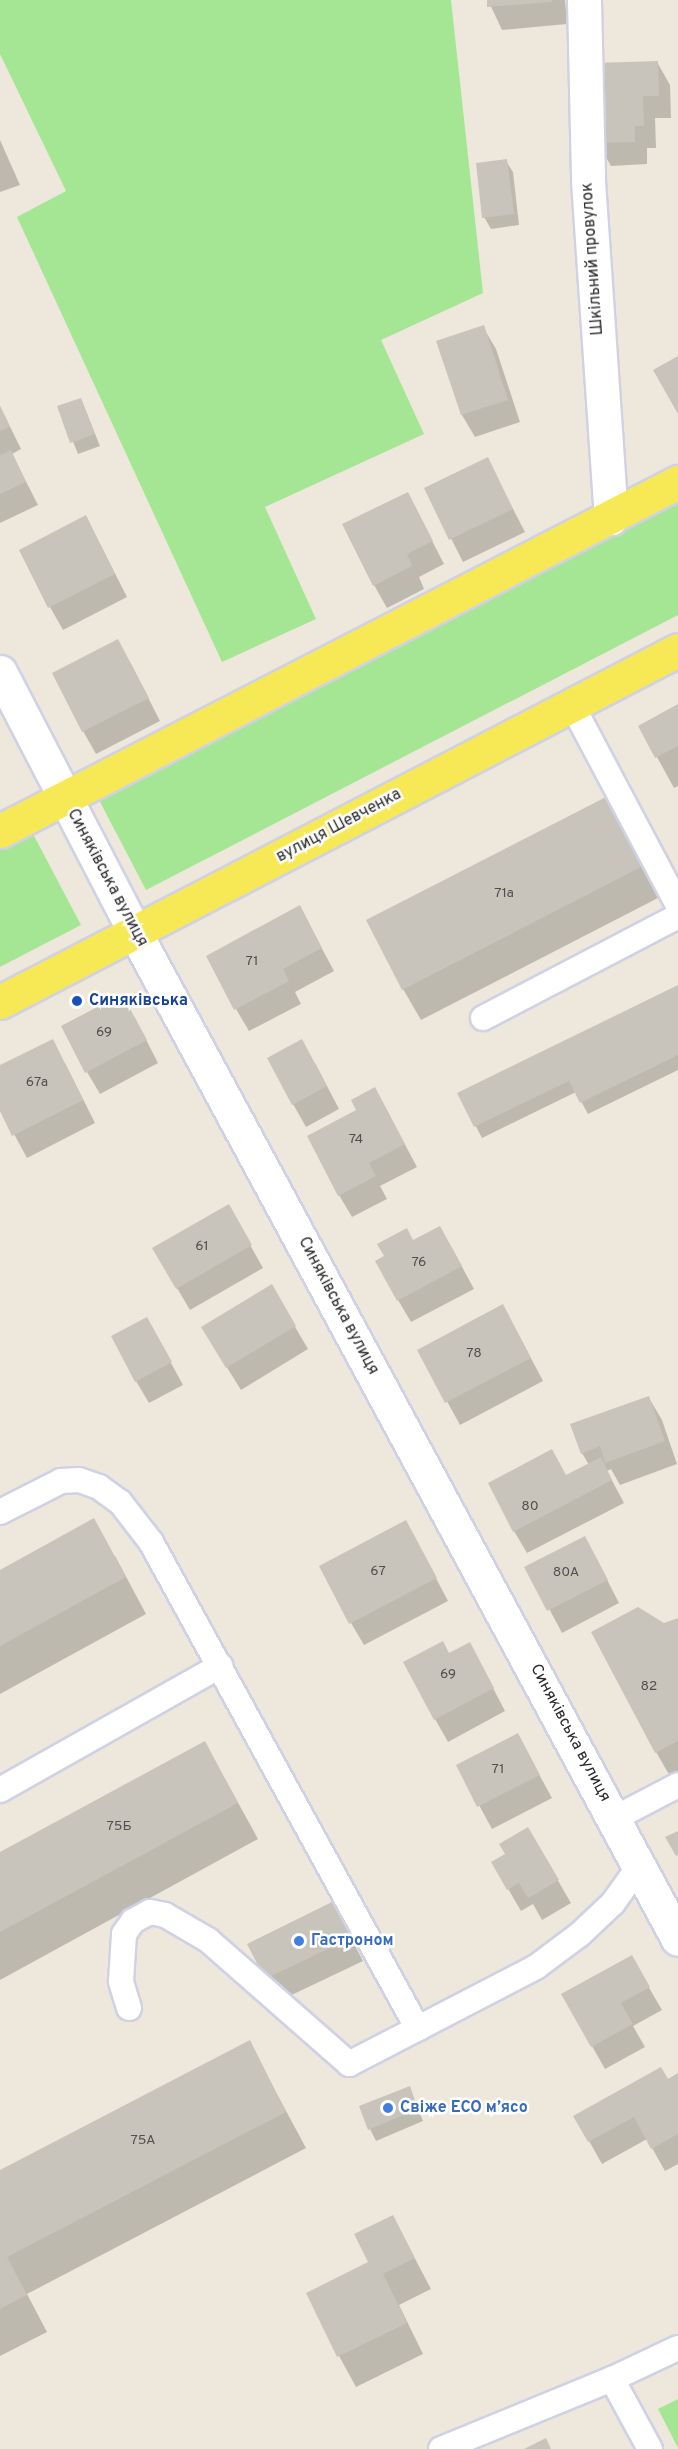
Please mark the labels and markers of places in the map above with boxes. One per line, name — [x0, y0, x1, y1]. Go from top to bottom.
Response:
place label: Синяківська — [89, 991, 188, 1011]
marker: Синяківська — [70, 994, 84, 1008]
place label: Гастроном — [311, 1931, 394, 1951]
marker: Гастроном — [292, 1934, 306, 1948]
place label: Свіже ECO м’ясо — [400, 2098, 528, 2118]
marker: Свіже ECO м’ясо — [381, 2101, 395, 2115]

